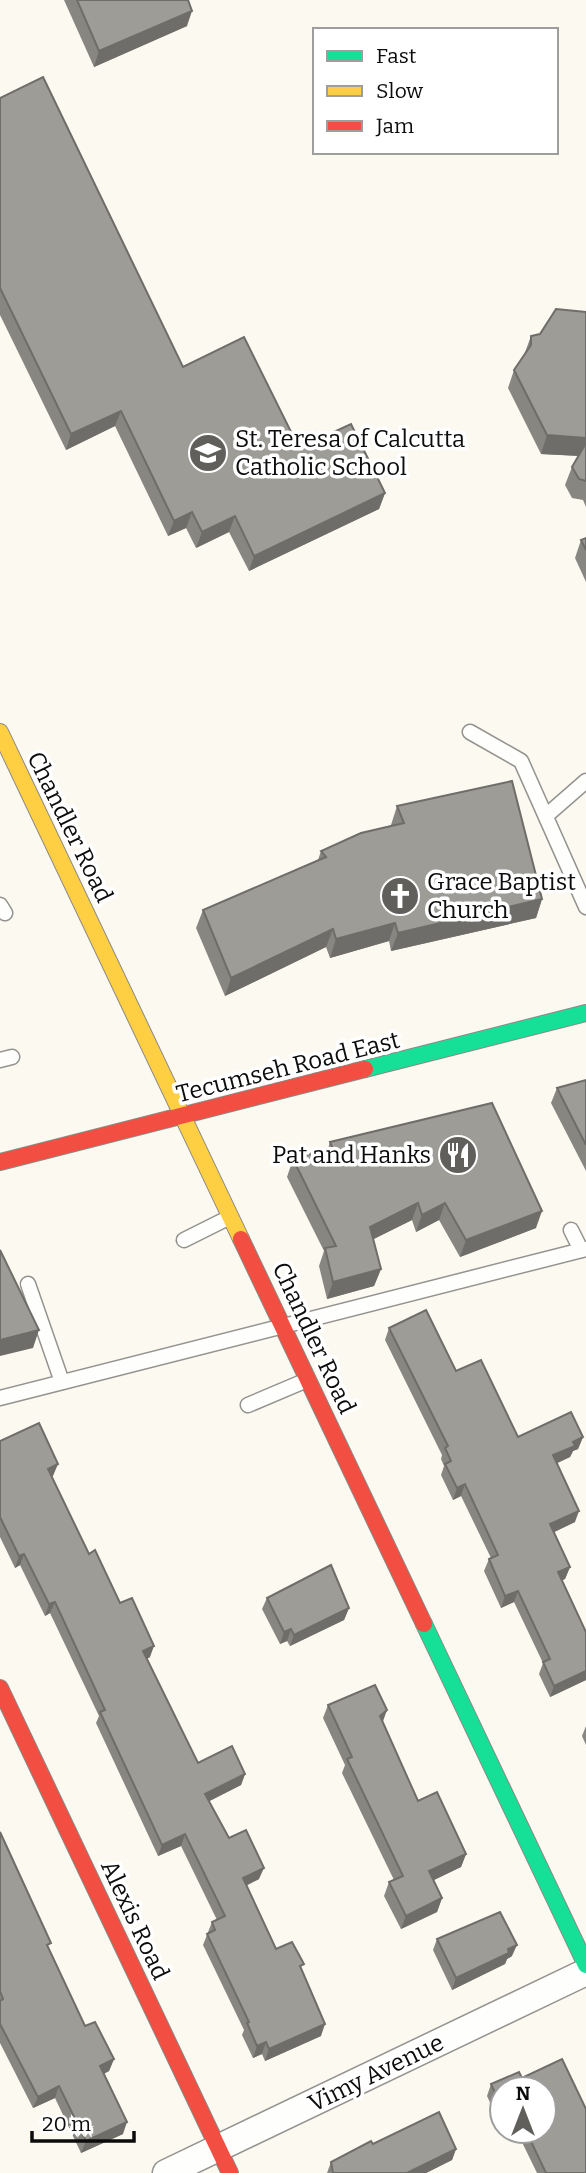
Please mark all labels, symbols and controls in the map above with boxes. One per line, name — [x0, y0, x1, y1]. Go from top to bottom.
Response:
legend — [313, 28, 558, 154]
text: Fast — [376, 43, 417, 69]
text: Slow — [376, 78, 423, 104]
text: Jam — [375, 113, 414, 139]
place label: St. Teresa of Calcutta Catholic School — [235, 425, 465, 481]
school or university icon: St. Teresa of Calcutta Catholic School — [187, 432, 229, 474]
street label: Chandler Road — [21, 747, 119, 907]
place label: Grace Baptist Church — [427, 868, 576, 924]
church icon: Grace Baptist Church — [379, 875, 421, 917]
street label: Tecumseh Road East — [174, 1026, 403, 1108]
restaurant icon: Pat and Hanks — [437, 1134, 479, 1176]
place label: Pat and Hanks — [272, 1141, 431, 1169]
street label: Chandler Road — [267, 1258, 361, 1418]
street label: Alexis Road — [95, 1856, 175, 1984]
street label: Vimy Avenue — [304, 2028, 448, 2118]
north arrow — [488, 2075, 558, 2145]
text: N — [516, 2082, 531, 2105]
scale bar — [32, 2100, 133, 2144]
text: 20 m — [42, 2111, 91, 2137]

